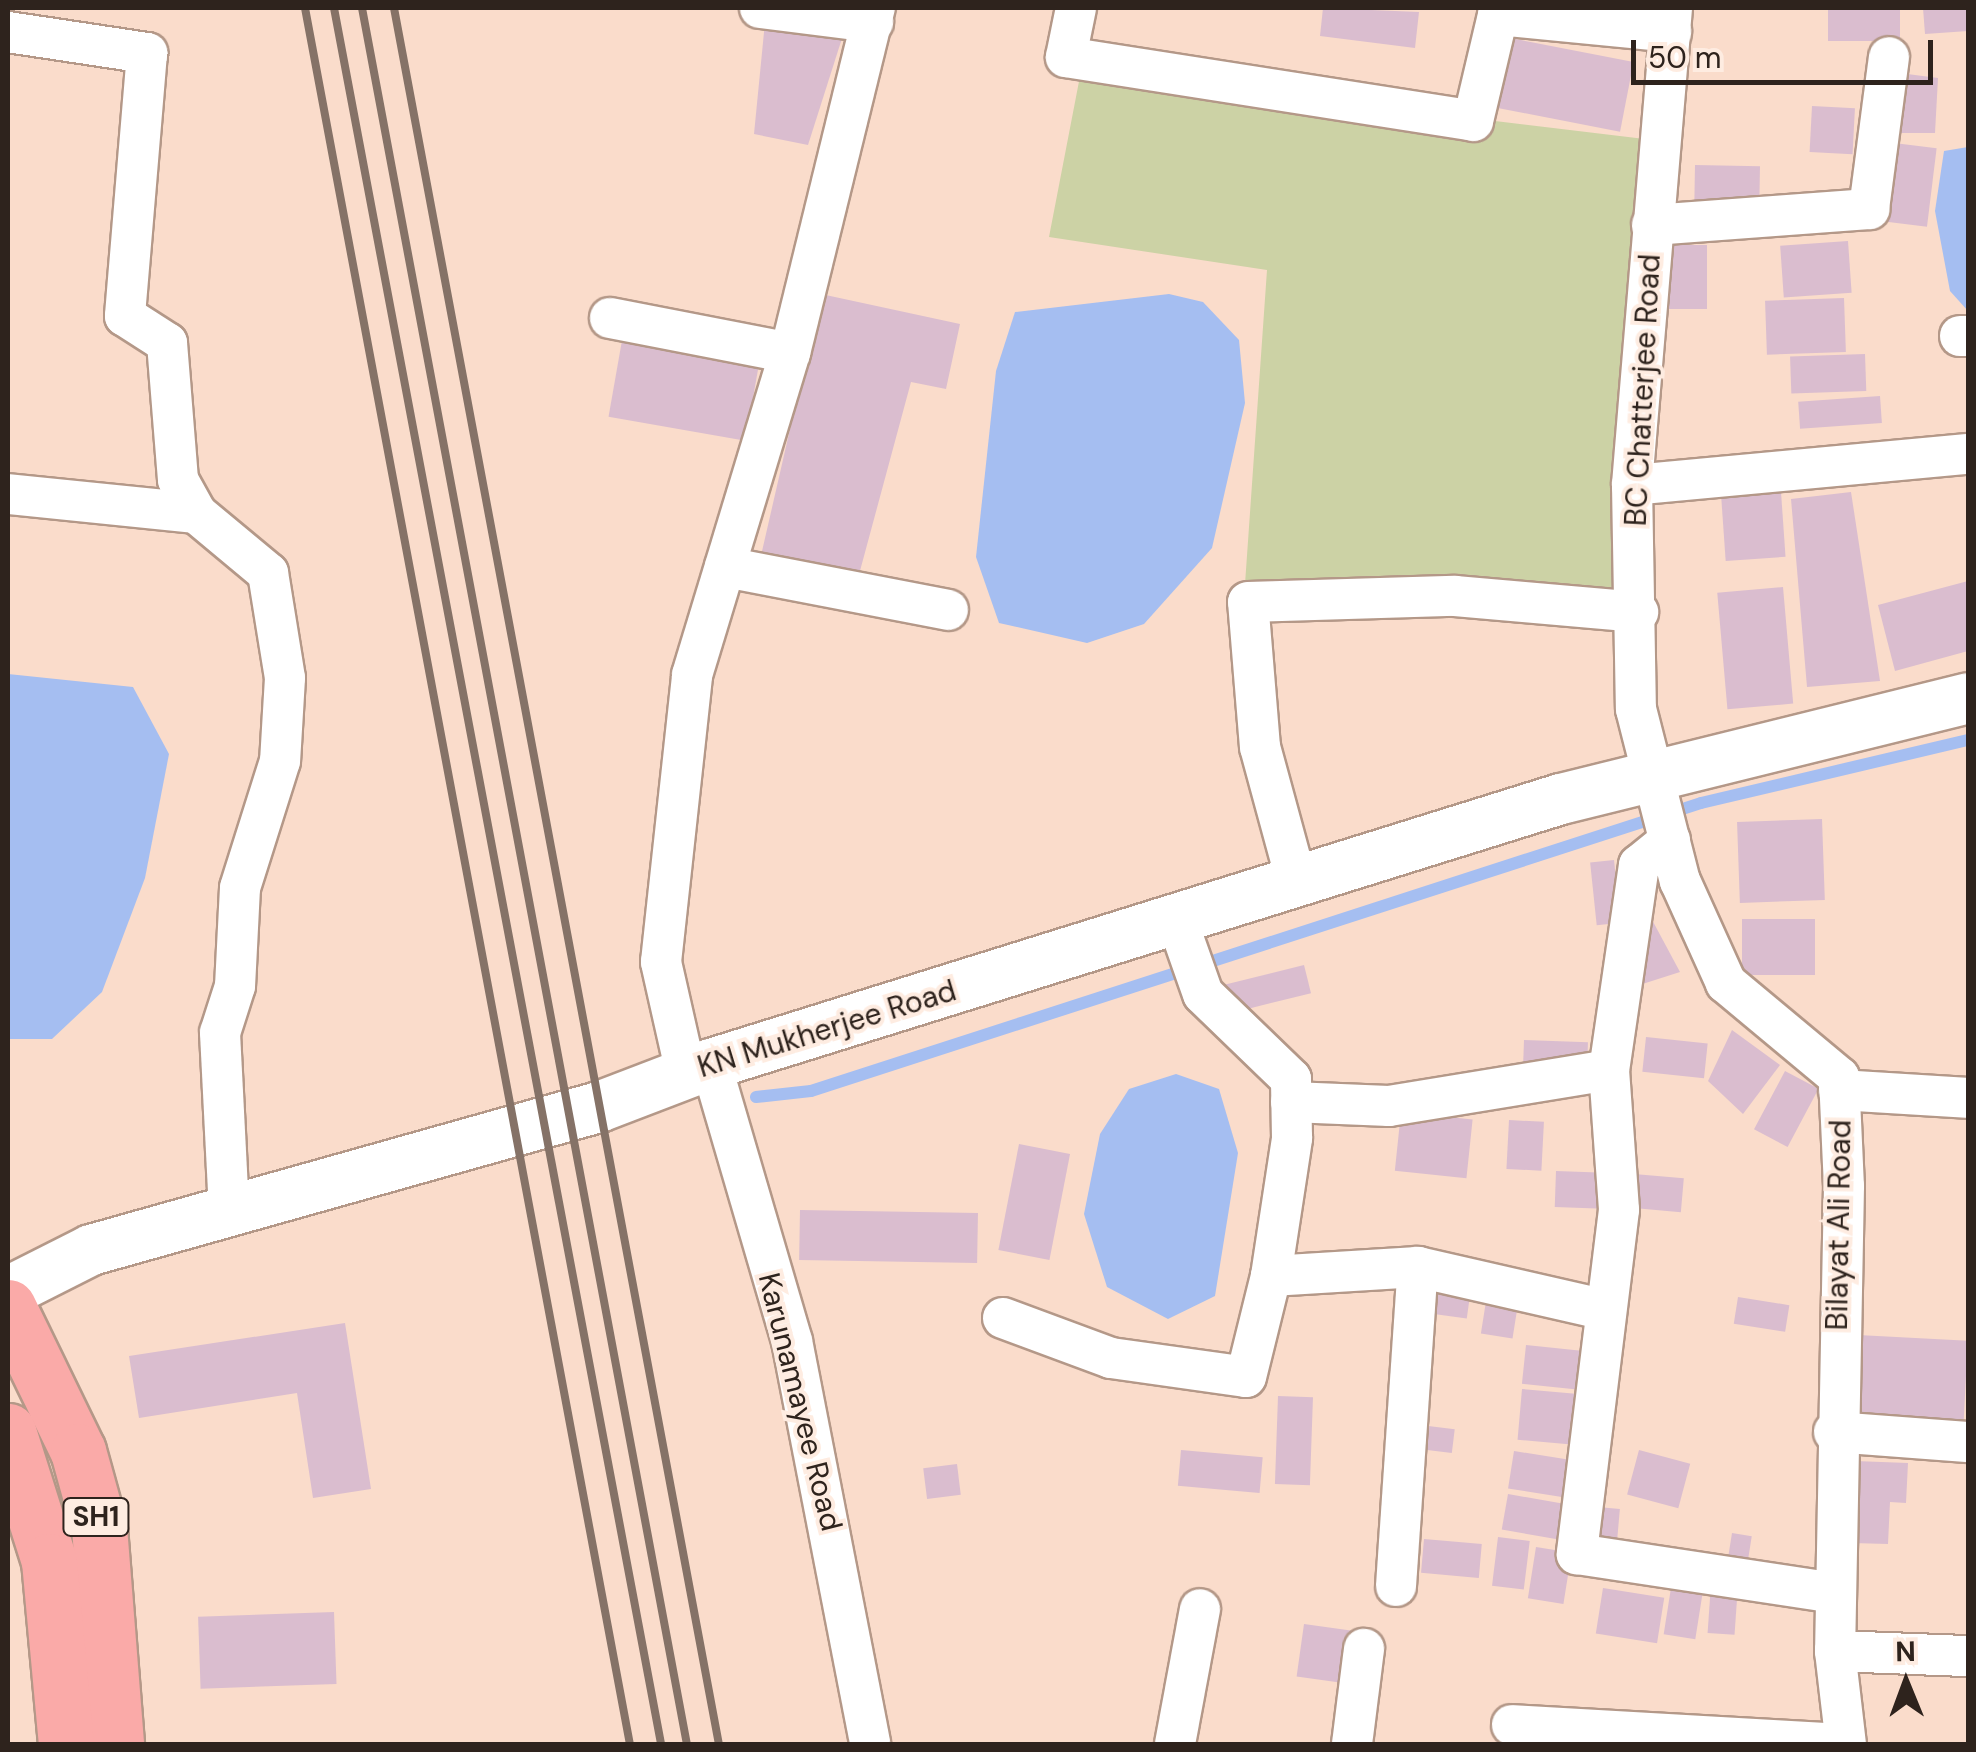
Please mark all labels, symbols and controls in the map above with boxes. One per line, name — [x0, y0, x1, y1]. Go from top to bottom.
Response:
scale bar — [1636, 20, 1938, 82]
text: 50 m — [1648, 38, 1722, 77]
street label: BC Chatterjee Road — [1618, 253, 1668, 527]
street label: KN Mukherjee Road — [693, 973, 961, 1085]
street label: Bilayat Ali Road — [1819, 1119, 1859, 1331]
street label: Karunamayee Road — [751, 1269, 849, 1535]
road number: SH1 — [61, 1494, 131, 1540]
north arrow — [1856, 1632, 1956, 1732]
text: N — [1895, 1633, 1916, 1670]

